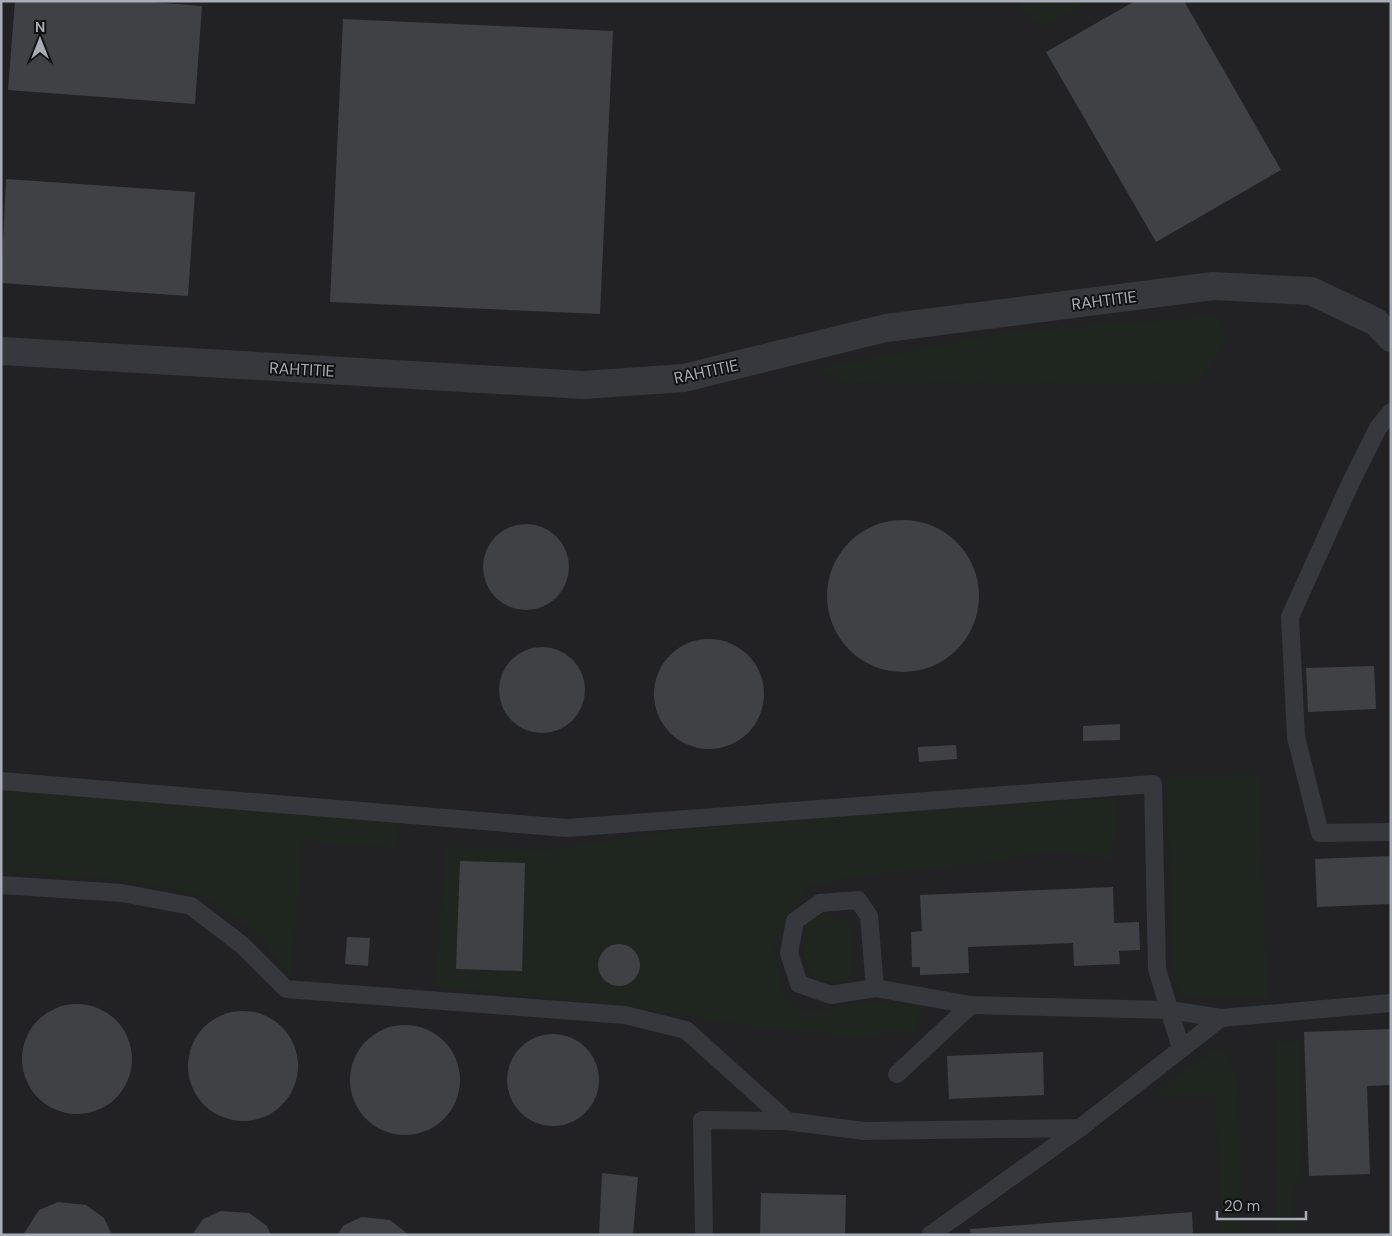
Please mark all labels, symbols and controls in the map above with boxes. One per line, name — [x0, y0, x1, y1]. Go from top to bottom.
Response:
north arrow — [15, 15, 65, 65]
text: N — [35, 18, 45, 36]
street label: RAHTITIE — [1070, 286, 1138, 315]
street label: RAHTITIE — [672, 354, 740, 389]
street label: RAHTITIE — [269, 357, 335, 382]
scale bar — [1217, 1188, 1306, 1220]
text: 20 m — [1224, 1196, 1260, 1216]

